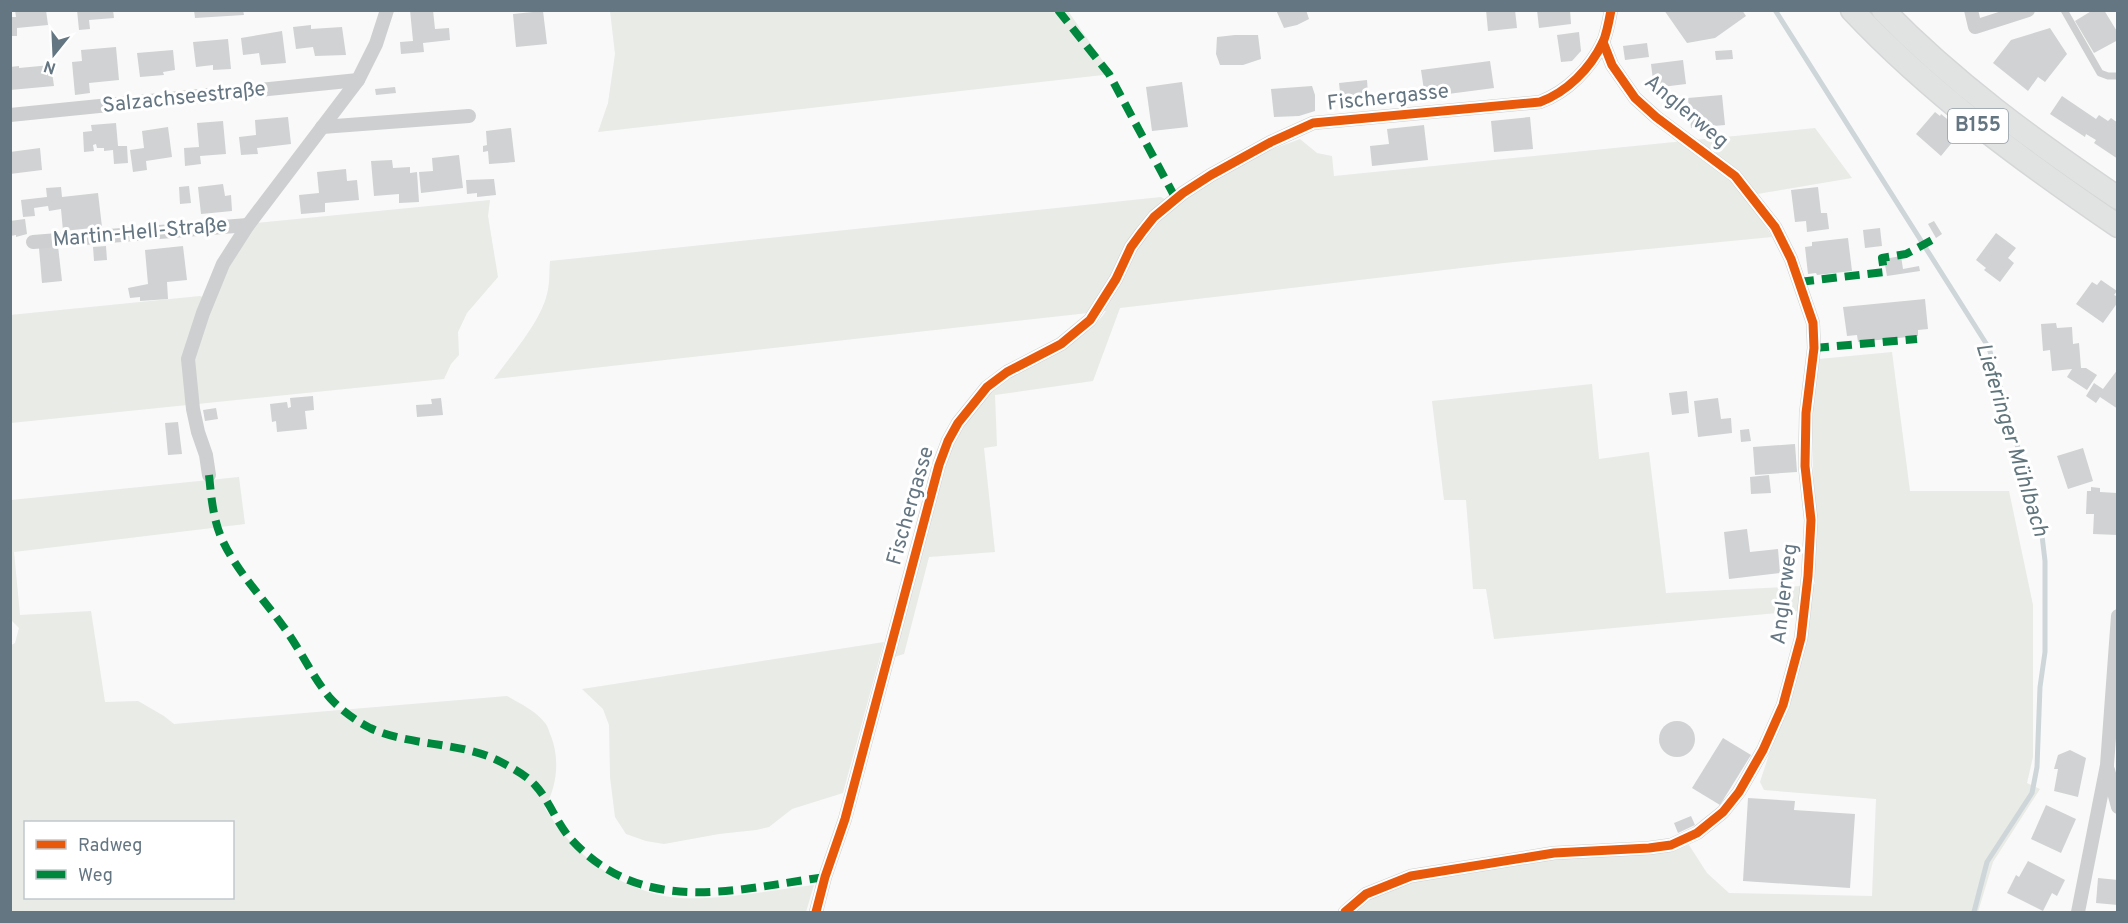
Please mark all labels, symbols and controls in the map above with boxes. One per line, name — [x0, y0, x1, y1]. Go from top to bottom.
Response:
north arrow — [24, 24, 84, 84]
text: N — [41, 55, 59, 78]
street label: Anglerweg — [1638, 69, 1734, 155]
street label: Salzachseestraße — [101, 76, 267, 120]
street label: Fischergasse — [1326, 78, 1450, 118]
road number: B155 — [1948, 109, 2008, 143]
street label: Martin-Hell-Straße — [52, 212, 228, 254]
water label: Lieferinger Mühlbach — [1969, 340, 2053, 540]
street label: Fischergasse — [881, 443, 941, 569]
street label: Anglerweg — [1765, 542, 1805, 646]
legend — [24, 821, 234, 899]
text: Radweg — [78, 835, 142, 858]
text: Weg — [78, 865, 113, 888]

